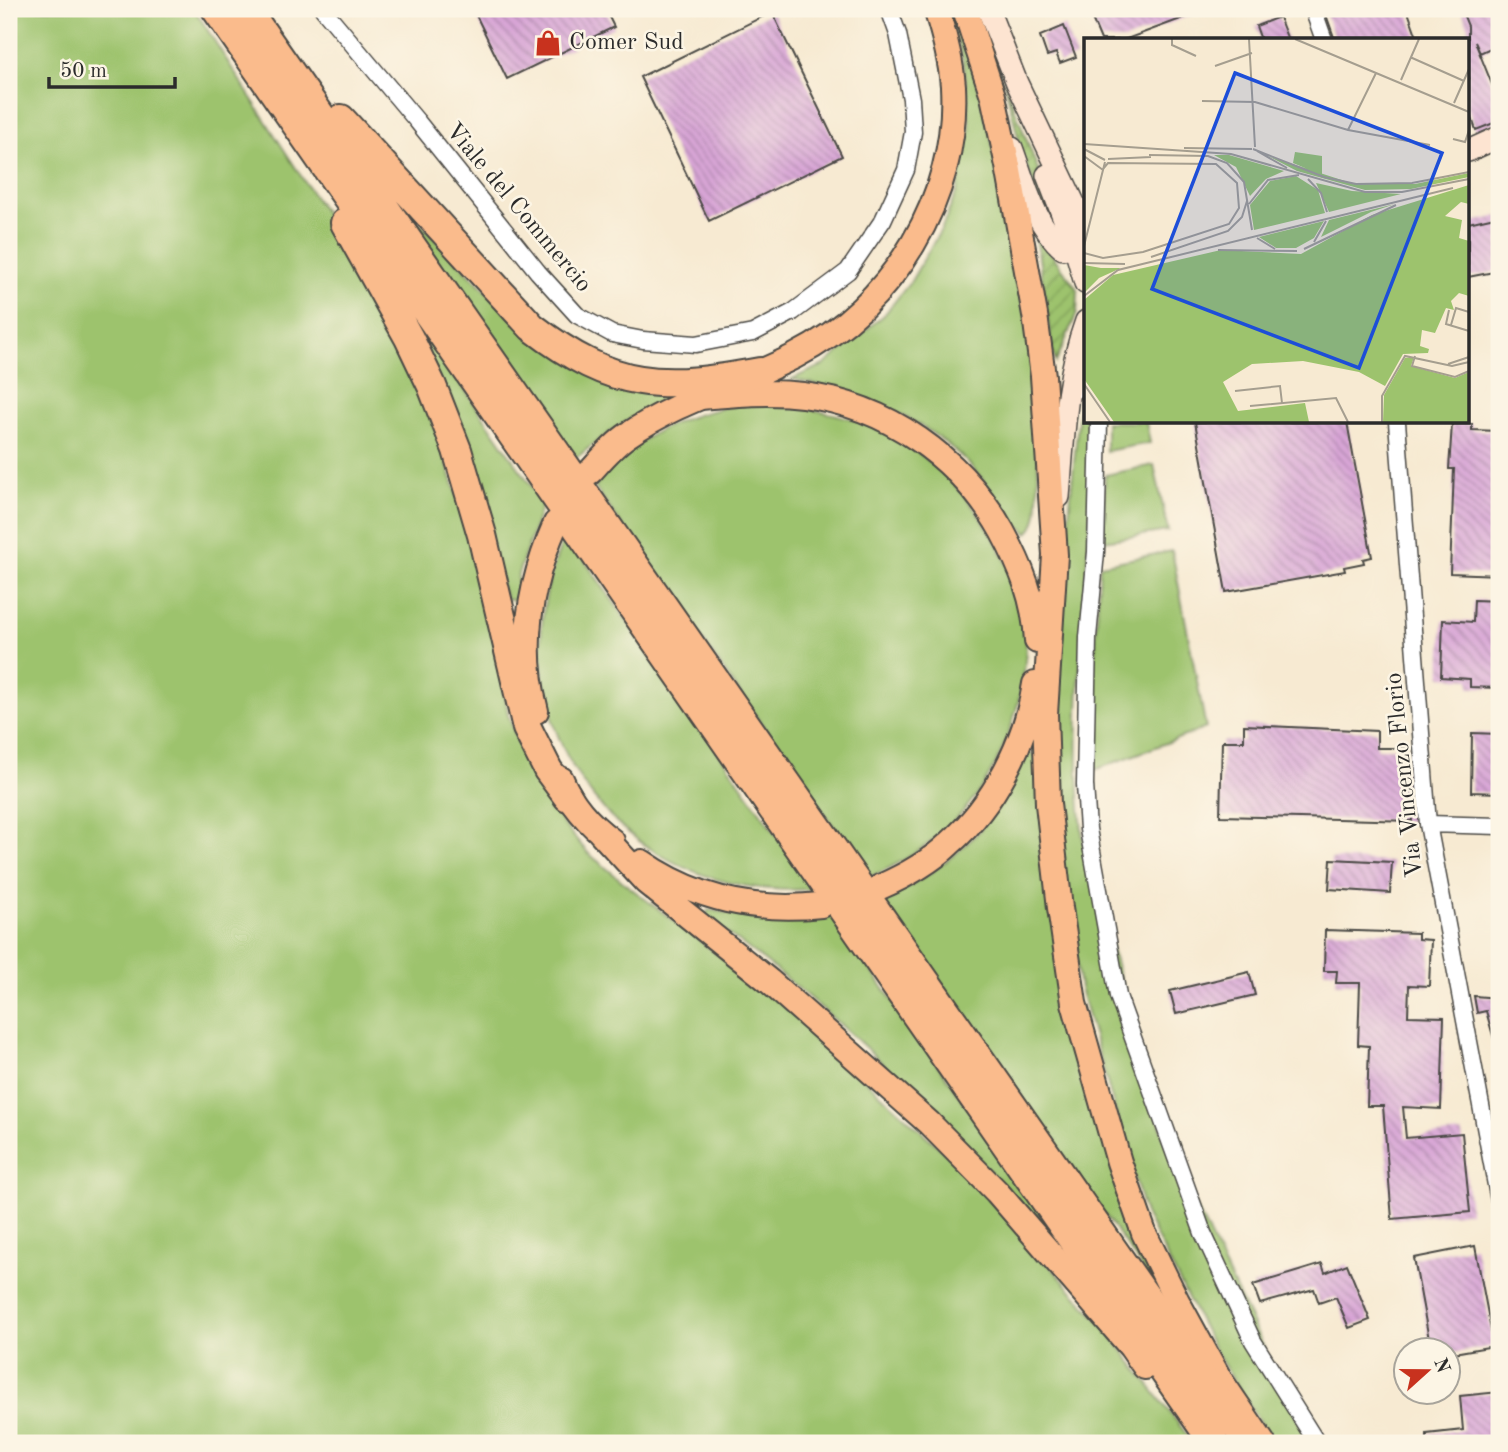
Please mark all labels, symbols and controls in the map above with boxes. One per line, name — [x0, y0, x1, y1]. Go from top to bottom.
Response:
shop icon: Comer Sud — [533, 28, 563, 58]
place label: Comer Sud — [569, 31, 684, 55]
inset map — [1084, 38, 1470, 424]
scale bar — [49, 46, 175, 90]
text: 50 m — [60, 61, 107, 82]
street label: Viale del Commercio — [440, 119, 596, 297]
street label: Via Vincenzo Florio — [1382, 671, 1428, 879]
north arrow — [1392, 1336, 1462, 1406]
text: N — [1429, 1356, 1452, 1376]

